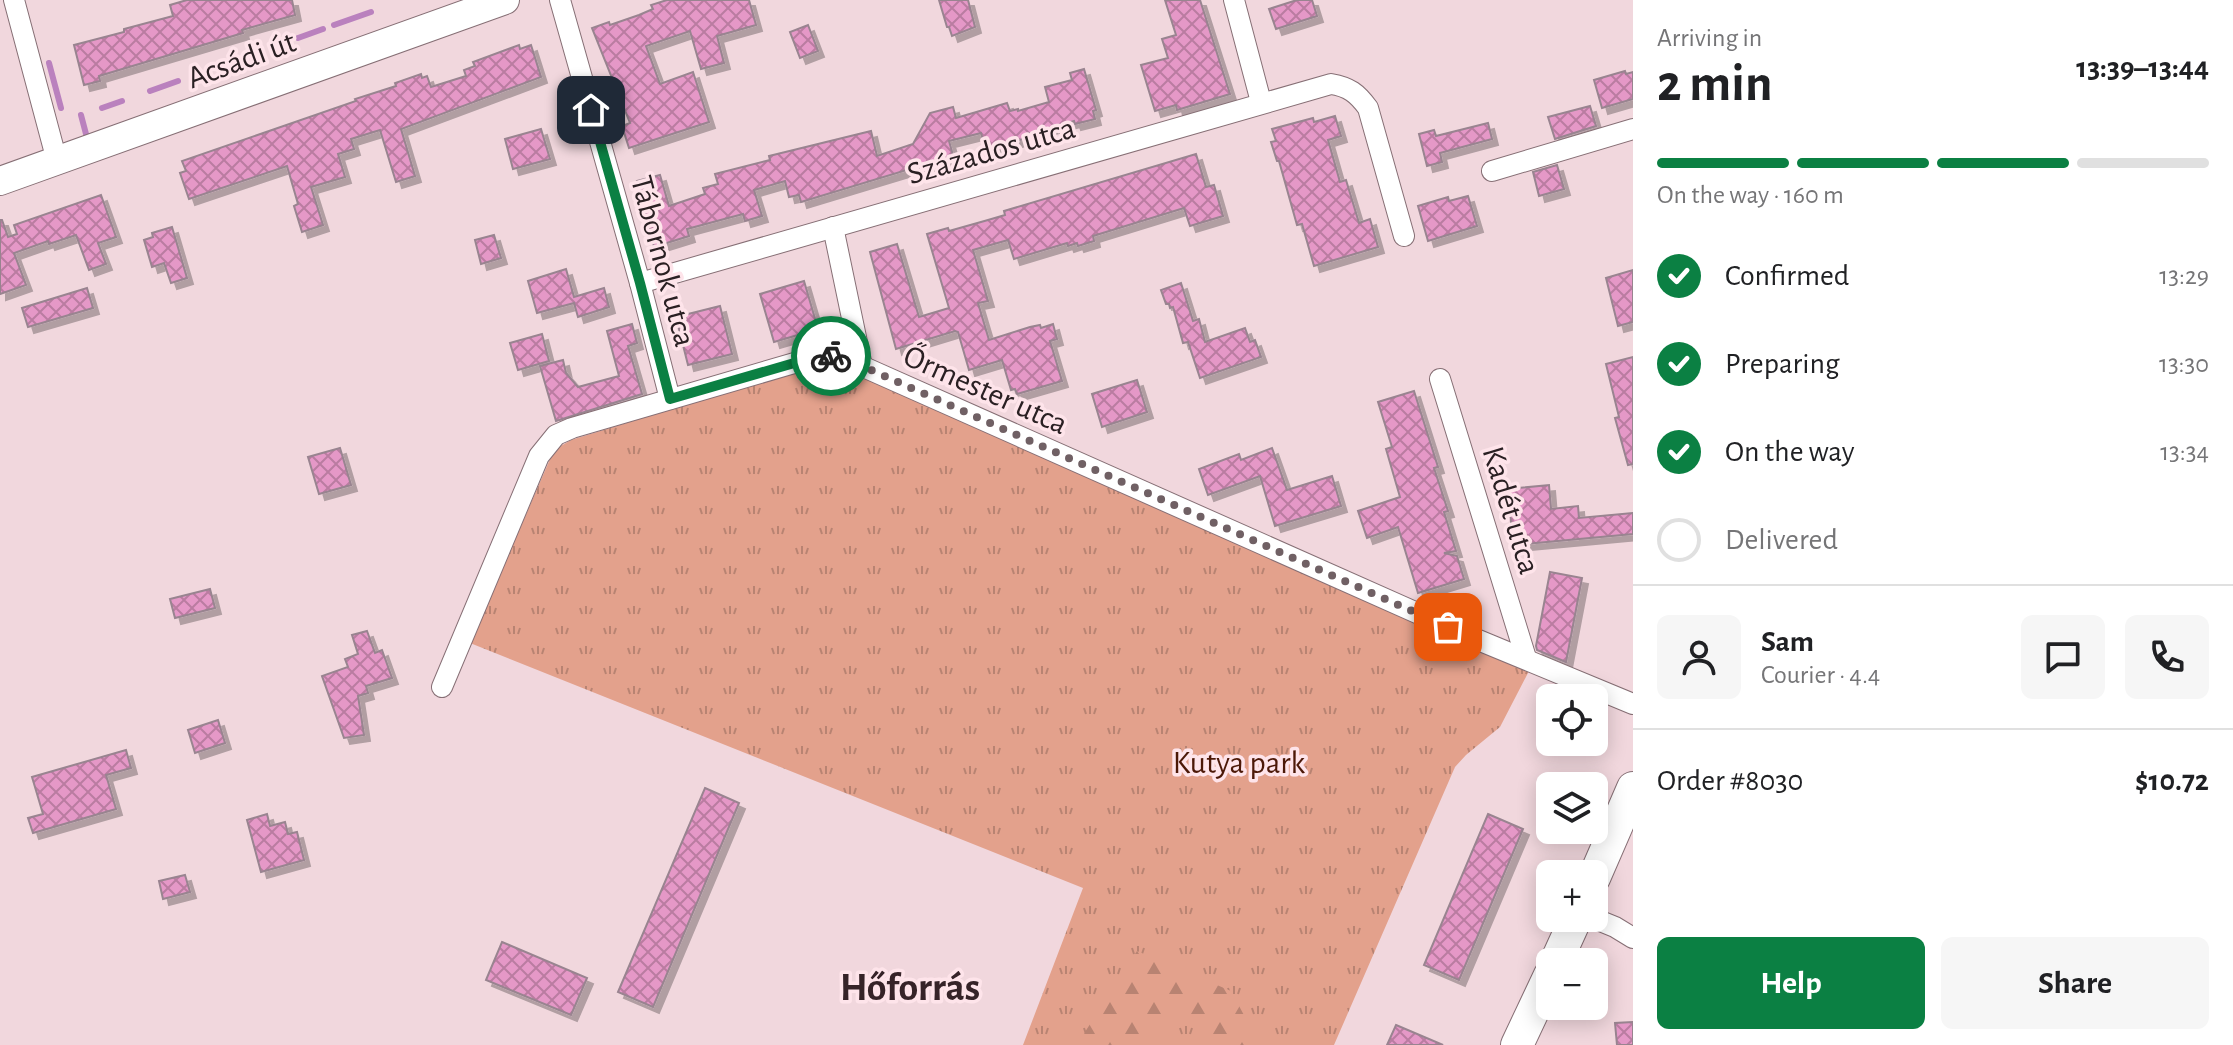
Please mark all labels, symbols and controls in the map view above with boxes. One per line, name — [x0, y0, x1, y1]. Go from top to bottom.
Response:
text: Arriving in — [1657, 25, 1762, 51]
street label: Acsádi út — [183, 26, 300, 94]
text: 13:39–13:44 — [2076, 53, 2209, 83]
text: 2 min — [1657, 58, 1772, 110]
pin — [557, 76, 625, 144]
icon: home — [569, 88, 613, 132]
street label: Százados utca — [904, 112, 1079, 190]
street label: Tábornok utca — [625, 172, 701, 350]
text: On the way · 160 m — [1657, 182, 1844, 208]
icon: check — [1657, 254, 1701, 298]
text: Confirmed — [1725, 261, 1849, 291]
text: 13:29 — [2159, 263, 2209, 289]
courier — [791, 316, 871, 396]
icon: bike — [809, 334, 853, 378]
street label: Őrmester utca — [899, 338, 1073, 440]
icon: check — [1657, 342, 1701, 386]
text: Preparing — [1725, 349, 1840, 379]
text: 13:30 — [2159, 351, 2209, 377]
icon: check — [1657, 430, 1701, 474]
text: On the way — [1725, 437, 1854, 467]
text: 13:34 — [2160, 439, 2209, 465]
street label: Kadét utca — [1477, 443, 1546, 578]
text: Delivered — [1725, 525, 1838, 555]
pin — [1414, 593, 1482, 661]
icon: bag — [1426, 605, 1470, 649]
button: person — [1657, 615, 1741, 699]
button: chat — [2021, 615, 2105, 699]
button: phone — [2125, 615, 2209, 699]
text: Sam — [1761, 627, 1814, 657]
text: Courier · 4.4 — [1761, 662, 1880, 688]
map controls — [1536, 684, 1608, 1020]
button: locate — [1536, 684, 1608, 756]
park label: Kutya park — [1173, 747, 1306, 779]
text: Order #8030 — [1657, 766, 1803, 796]
text: $10.72 — [2135, 766, 2209, 796]
button: layers — [1536, 772, 1608, 844]
button: + — [1536, 860, 1608, 932]
button: Help — [1657, 937, 1925, 1029]
button: Share — [1941, 937, 2209, 1029]
button: − — [1536, 948, 1608, 1020]
district label: Hőforrás — [840, 968, 980, 1008]

